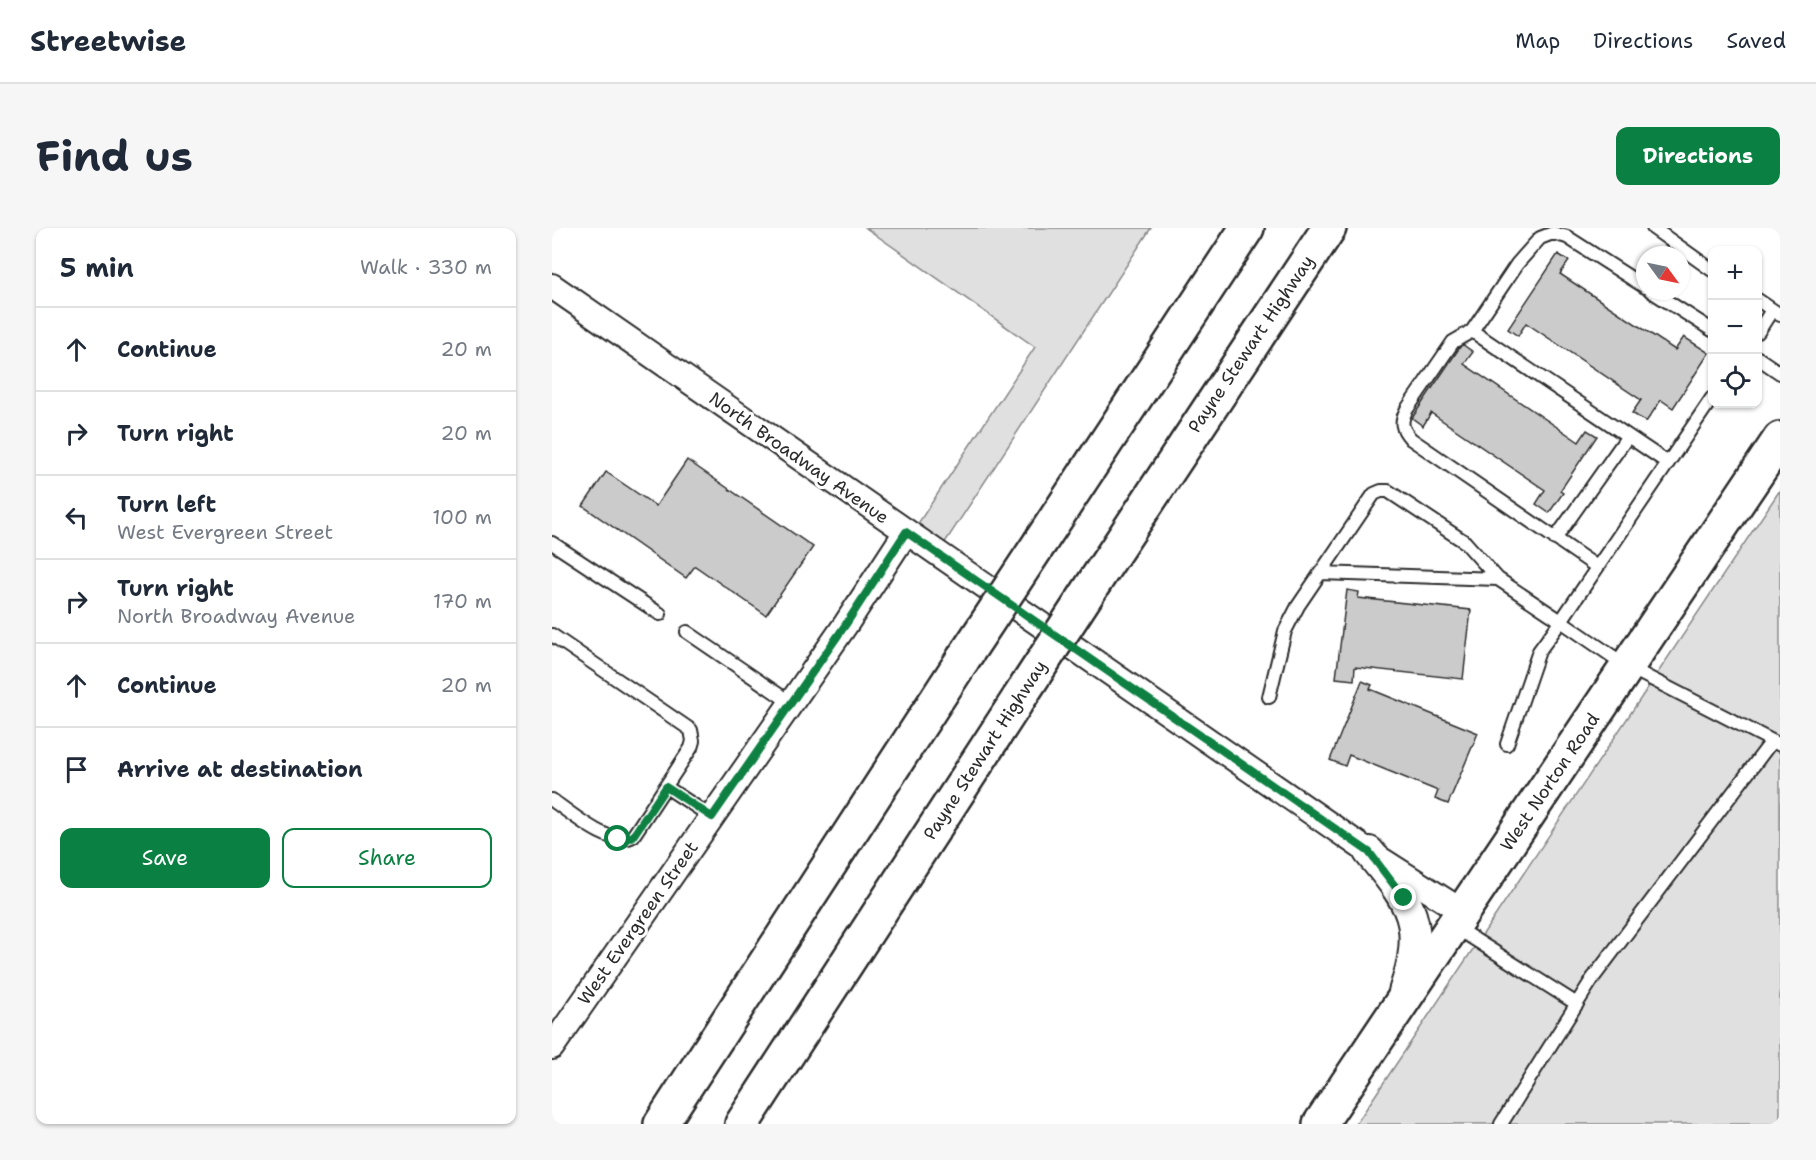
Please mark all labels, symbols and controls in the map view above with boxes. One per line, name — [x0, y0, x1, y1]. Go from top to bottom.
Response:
text: Streetwise — [30, 22, 186, 60]
text: Map — [1515, 27, 1560, 55]
text: Directions — [1593, 27, 1693, 55]
text: Saved — [1726, 27, 1786, 55]
button: Directions — [1616, 127, 1780, 185]
text: Find us — [36, 128, 193, 184]
north arrow — [1636, 246, 1690, 300]
map controls — [1708, 246, 1762, 408]
button: + — [1708, 246, 1762, 300]
text: 5 min — [60, 250, 134, 285]
street label: Payne Stewart Highway — [1182, 250, 1320, 438]
text: Walk · 330 m — [360, 254, 492, 280]
button: − — [1708, 300, 1762, 354]
icon: ahead — [60, 333, 93, 366]
text: Continue — [117, 335, 217, 364]
text: 20 m — [441, 336, 492, 362]
button: locate — [1708, 354, 1762, 408]
street label: North Broadway Avenue — [704, 387, 894, 529]
icon: right — [60, 417, 93, 450]
text: Turn right — [117, 419, 234, 448]
text: 20 m — [441, 420, 492, 446]
text: Turn left — [117, 490, 216, 519]
icon: left — [60, 501, 93, 534]
text: 100 m — [432, 504, 492, 530]
text: West Evergreen Street — [117, 519, 333, 545]
text: Turn right — [117, 574, 234, 603]
icon: right — [60, 585, 93, 618]
text: 170 m — [433, 588, 492, 614]
text: North Broadway Avenue — [117, 603, 355, 629]
street label: Payne Stewart Highway — [918, 656, 1052, 844]
icon: ahead — [60, 669, 93, 702]
text: Continue — [117, 671, 217, 700]
text: 20 m — [441, 672, 492, 698]
street label: West Norton Road — [1495, 708, 1605, 856]
icon: arrive — [60, 753, 93, 786]
text: Arrive at destination — [117, 755, 363, 784]
route start — [604, 825, 630, 851]
button: Save — [60, 828, 270, 888]
button: Share — [282, 828, 492, 888]
street label: West Evergreen Street — [572, 836, 704, 1010]
route end — [1390, 884, 1416, 910]

